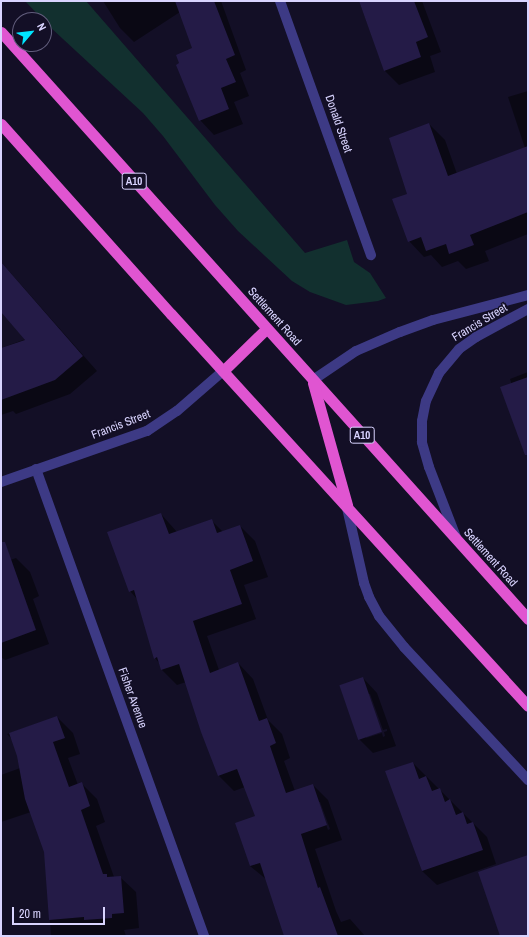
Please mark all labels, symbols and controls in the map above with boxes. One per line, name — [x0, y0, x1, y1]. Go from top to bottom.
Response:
north arrow — [12, 12, 52, 52]
text: N — [34, 21, 49, 33]
street label: Donald Street — [321, 93, 355, 155]
road number: A10 — [121, 172, 147, 190]
street label: Settlement Road — [244, 285, 304, 349]
street label: Francis Street — [450, 301, 510, 345]
street label: Francis Street — [90, 407, 152, 443]
road number: A10 — [349, 426, 375, 444]
street label: Settlement Road — [460, 526, 520, 590]
street label: Fisher Avenue — [114, 666, 150, 730]
scale bar — [14, 899, 107, 925]
text: 20 m — [19, 906, 41, 922]

